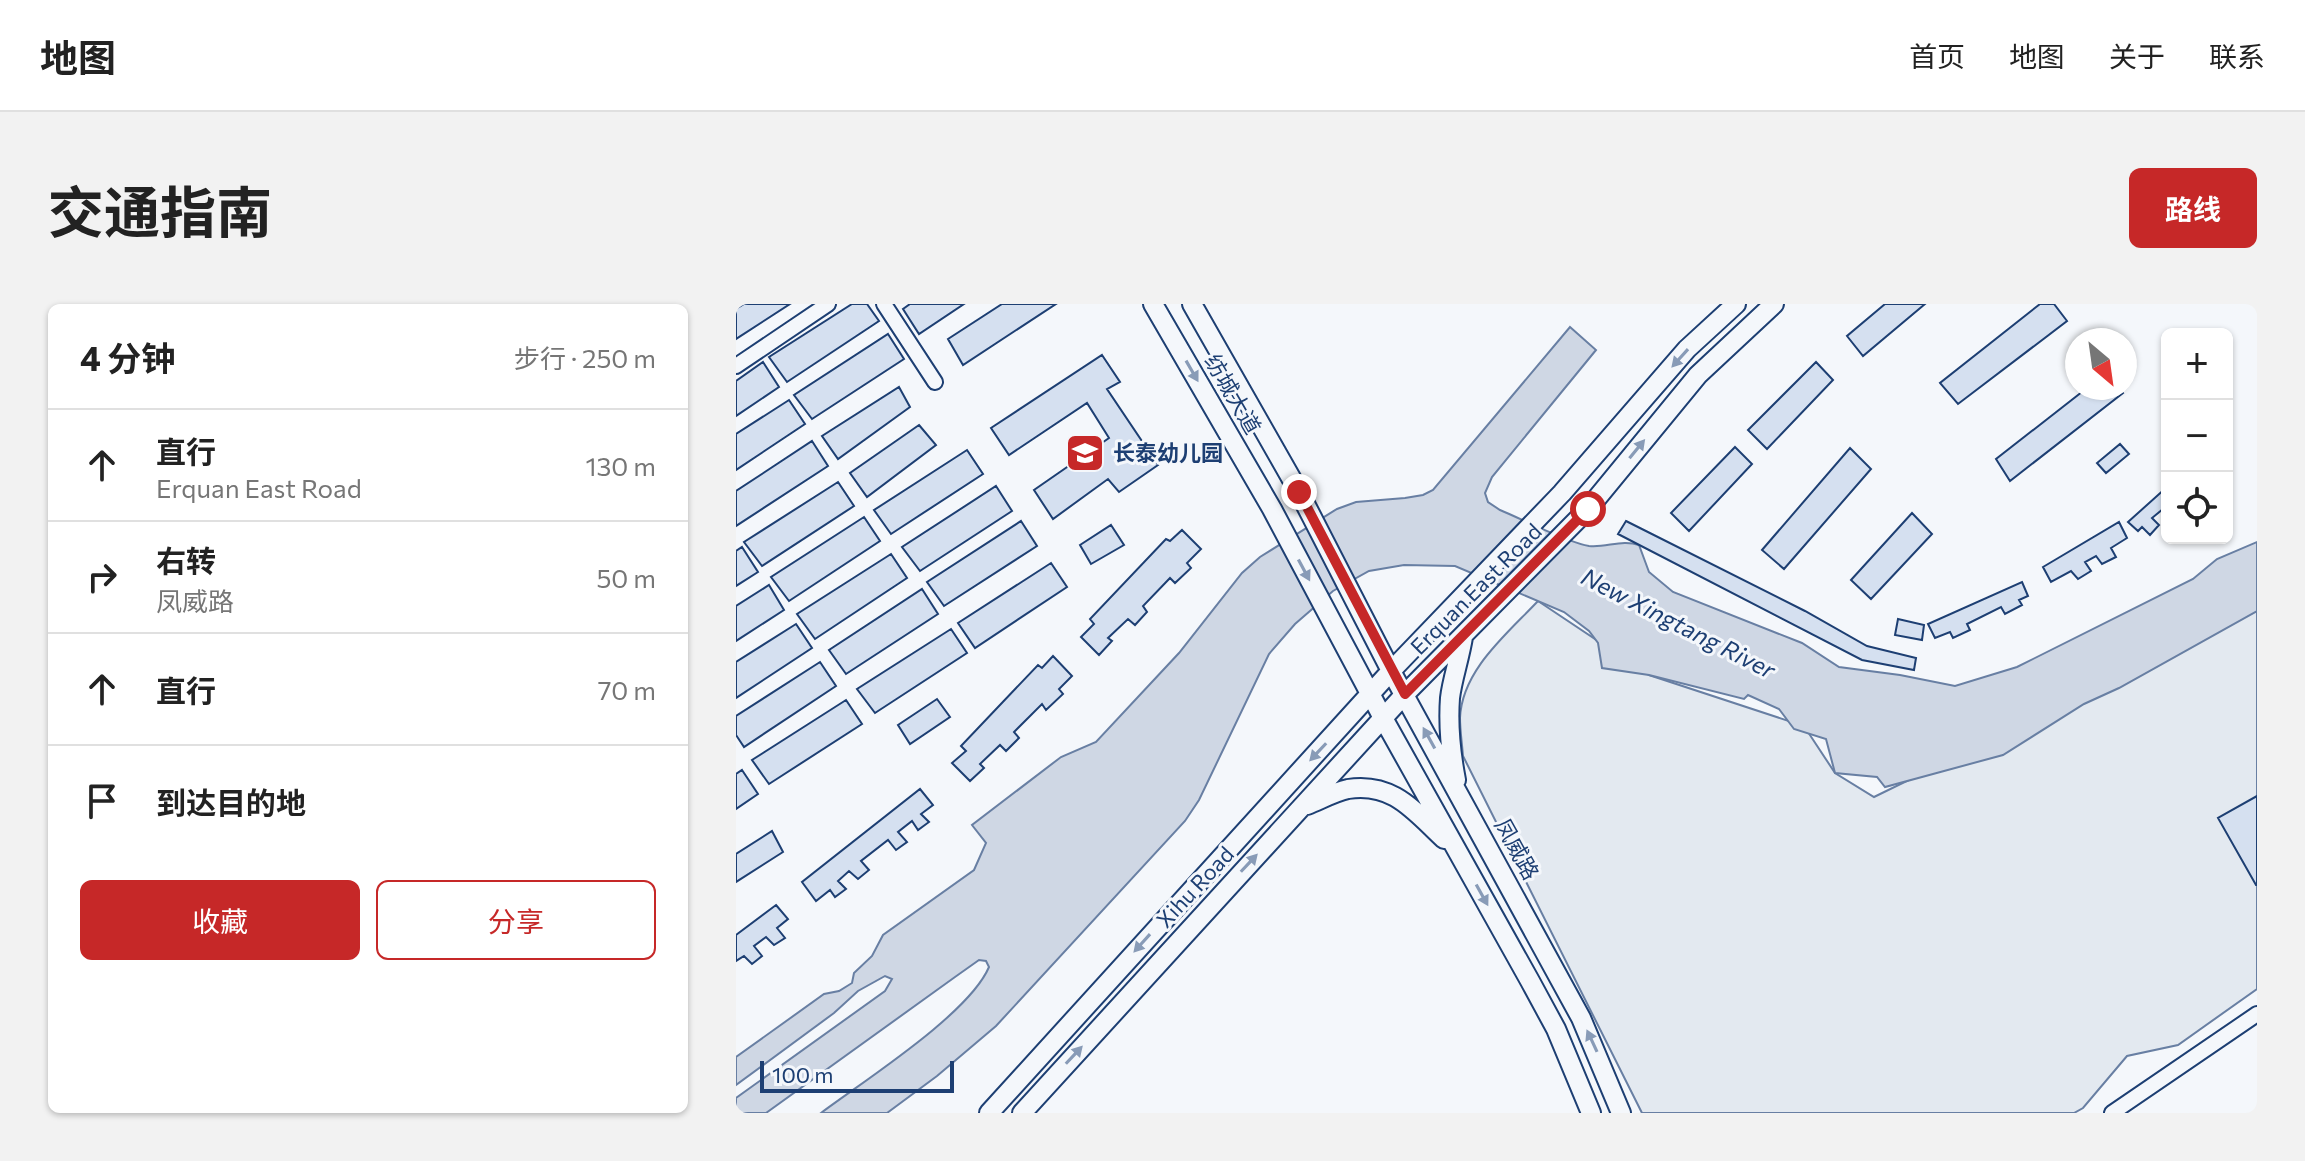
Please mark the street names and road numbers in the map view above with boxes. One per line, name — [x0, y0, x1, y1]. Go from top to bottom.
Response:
street label: 纺城大道 — [1200, 349, 1267, 439]
street label: Erquan East Road — [1405, 518, 1547, 660]
street label: 凤威路 — [1490, 813, 1545, 884]
street label: Xihu Road — [1150, 840, 1239, 933]

